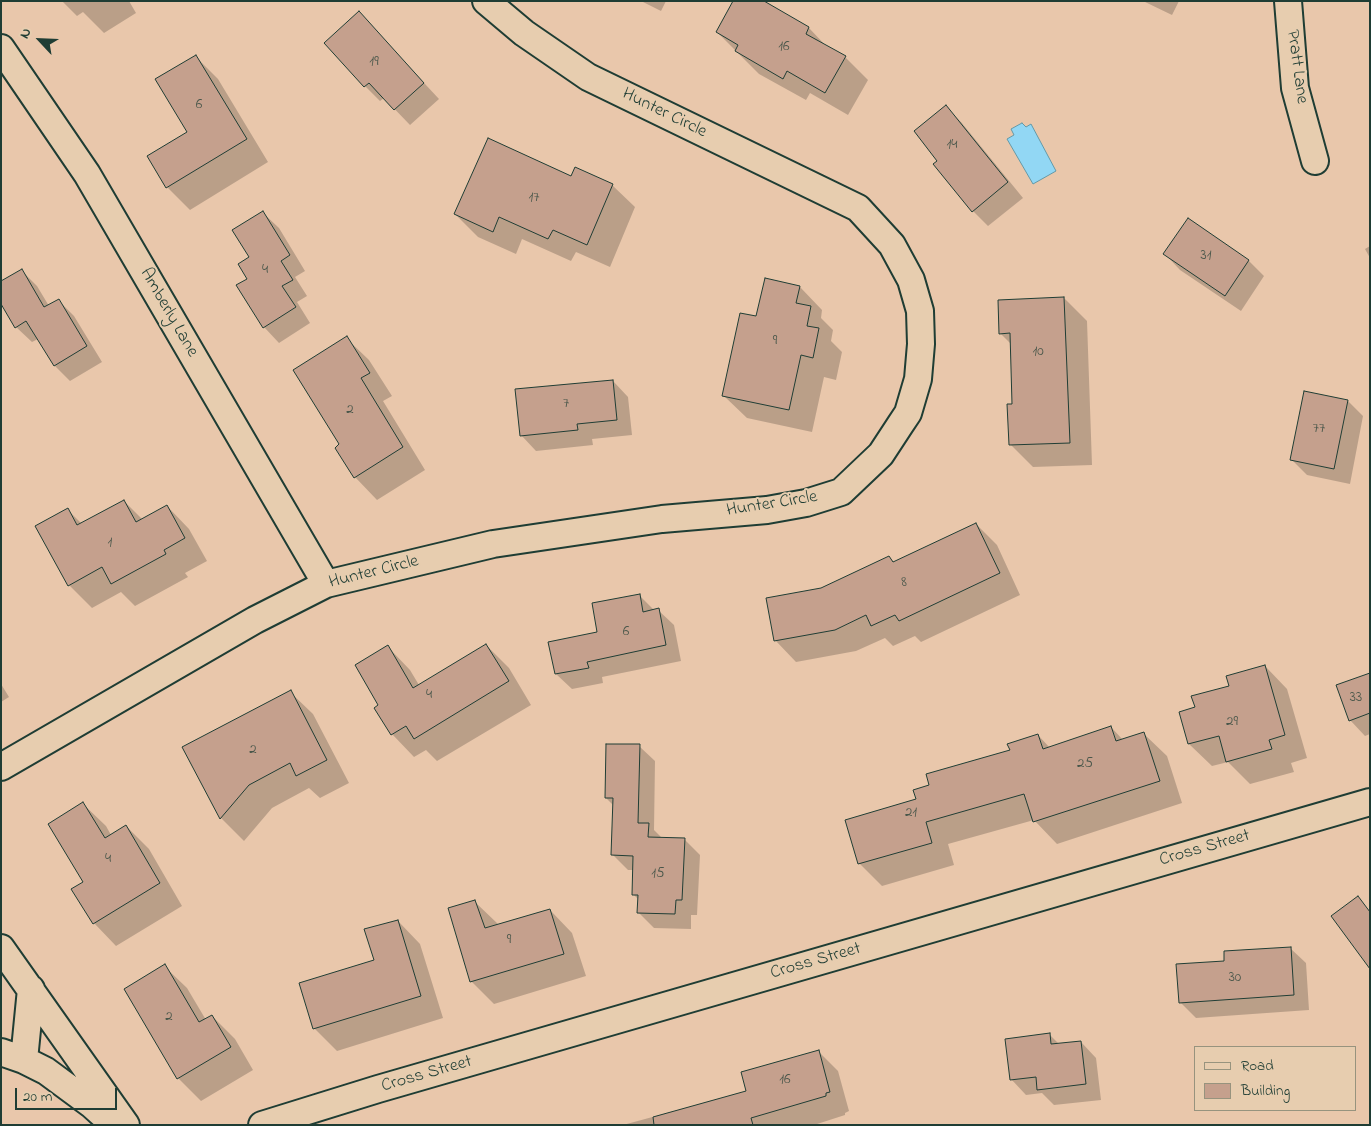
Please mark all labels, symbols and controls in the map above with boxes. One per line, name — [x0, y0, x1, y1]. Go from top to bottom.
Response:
north arrow — [15, 15, 65, 65]
text: N — [14, 25, 37, 42]
street label: Pratt Lane — [1280, 29, 1312, 105]
house number: 16 — [778, 39, 790, 57]
house number: 19 — [369, 54, 379, 72]
street label: Hunter Circle — [618, 84, 710, 144]
house number: 6 — [196, 97, 202, 115]
house number: 14 — [947, 137, 957, 155]
house number: 17 — [529, 190, 539, 208]
house number: 31 — [1201, 248, 1211, 266]
house number: 4 — [262, 262, 268, 280]
street label: Amberly Lane — [134, 265, 202, 361]
house number: 9 — [773, 333, 777, 351]
house number: 10 — [1032, 344, 1044, 362]
house number: 7 — [563, 396, 569, 414]
house number: 2 — [346, 402, 354, 420]
house number: 77 — [1313, 421, 1325, 439]
street label: Hunter Circle — [725, 487, 819, 523]
house number: 1 — [108, 535, 112, 553]
street label: Hunter Circle — [327, 551, 421, 595]
house number: 8 — [901, 575, 907, 593]
house number: 6 — [623, 624, 629, 642]
house number: 4 — [426, 687, 432, 705]
house number: 33 — [1350, 690, 1362, 708]
house number: 29 — [1226, 714, 1238, 732]
house number: 2 — [249, 742, 257, 760]
house number: 25 — [1077, 756, 1093, 774]
house number: 21 — [905, 805, 917, 823]
street label: Cross Street — [1157, 826, 1253, 872]
house number: 4 — [105, 851, 111, 869]
house number: 15 — [651, 866, 665, 884]
house number: 9 — [507, 932, 511, 950]
street label: Cross Street — [768, 939, 864, 985]
house number: 30 — [1229, 970, 1241, 988]
house number: 2 — [165, 1009, 173, 1027]
legend — [1194, 1046, 1356, 1111]
street label: Cross Street — [379, 1052, 475, 1098]
text: Road — [1241, 1055, 1274, 1077]
house number: 16 — [779, 1072, 791, 1090]
scale bar — [18, 1078, 120, 1110]
text: Building — [1241, 1080, 1290, 1102]
text: 20 m — [23, 1086, 52, 1108]

